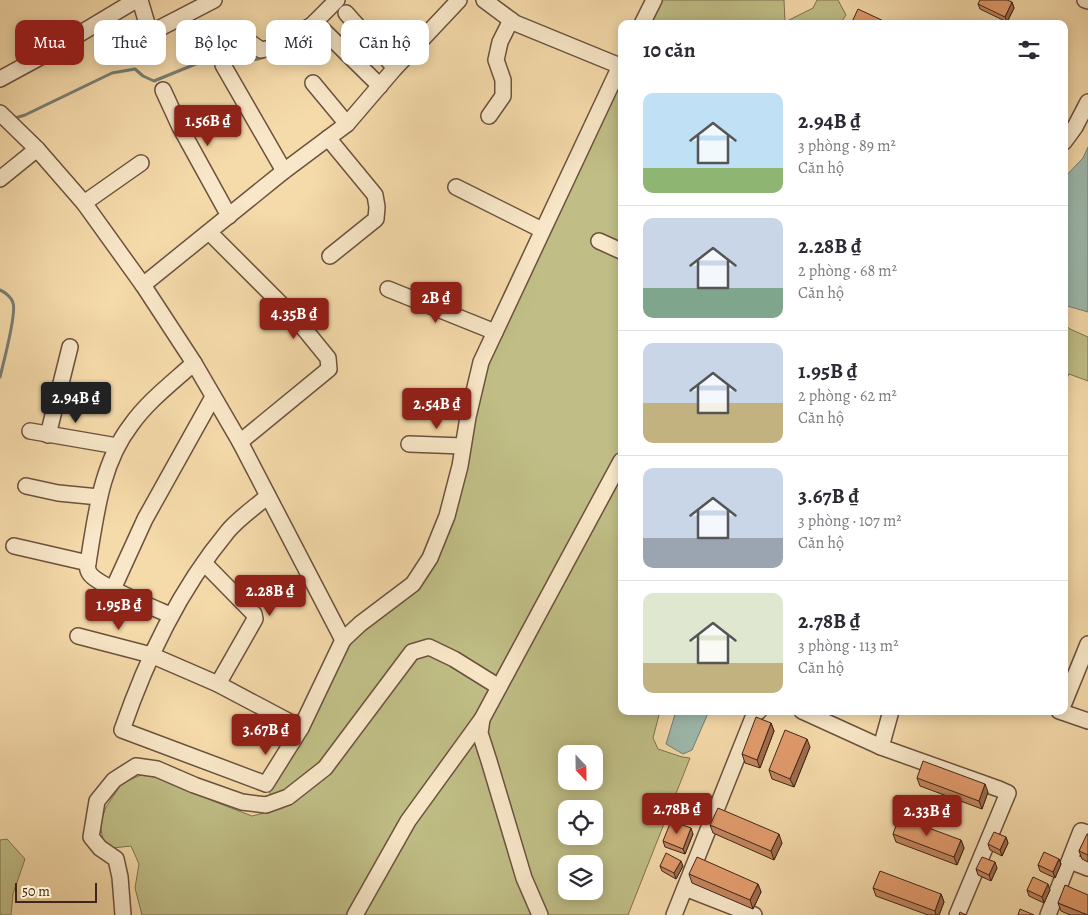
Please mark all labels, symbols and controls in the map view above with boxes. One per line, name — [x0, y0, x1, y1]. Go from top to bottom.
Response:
chip: Mua — [15, 20, 84, 65]
chip: Thuê — [94, 20, 166, 65]
chip: Bộ lọc — [176, 20, 256, 65]
chip: Mới — [266, 20, 331, 65]
chip: Căn hộ — [341, 20, 429, 65]
text: 10 căn — [643, 36, 695, 64]
icon: filters — [1015, 36, 1043, 64]
pin: 1.56B ₫ — [162, 104, 254, 147]
text: 2.94B ₫ — [798, 107, 861, 135]
text: 1.56B ₫ — [185, 110, 231, 132]
icon: home — [683, 113, 743, 173]
text: 3 phòng · 89 m² — [798, 135, 896, 157]
text: Căn hộ — [798, 157, 844, 179]
text: 2.28B ₫ — [798, 232, 862, 260]
icon: home — [683, 238, 743, 298]
text: 2 phòng · 68 m² — [798, 260, 897, 282]
pin: 2B ₫ — [406, 282, 466, 324]
text: Căn hộ — [798, 282, 844, 304]
text: 2B ₫ — [422, 287, 450, 309]
pin: 4.35B ₫ — [248, 298, 340, 340]
text: 4.35B ₫ — [271, 303, 317, 325]
text: 1.95B ₫ — [798, 357, 858, 385]
icon: home — [683, 363, 743, 423]
pin: 2.94B ₫ — [30, 382, 122, 424]
text: 2 phòng · 62 m² — [798, 385, 897, 407]
text: 2.94B ₫ — [52, 387, 100, 409]
pin: 2.54B ₫ — [391, 388, 483, 430]
text: 2.54B ₫ — [413, 393, 461, 415]
text: Căn hộ — [798, 407, 844, 429]
text: 3.67B ₫ — [798, 482, 859, 510]
icon: home — [683, 488, 743, 548]
text: 3 phòng · 107 m² — [798, 510, 902, 532]
text: Căn hộ — [798, 532, 844, 554]
pin: 2.28B ₫ — [224, 574, 316, 617]
text: 2.28B ₫ — [246, 580, 294, 602]
pin: 1.95B ₫ — [73, 588, 165, 631]
text: 1.95B ₫ — [96, 594, 142, 616]
text: 2.78B ₫ — [798, 607, 861, 635]
icon: home — [683, 613, 743, 673]
text: 3 phòng · 113 m² — [798, 635, 898, 657]
text: Căn hộ — [798, 657, 844, 679]
pin: 3.67B ₫ — [220, 714, 312, 756]
text: 3.67B ₫ — [243, 719, 289, 741]
north arrow — [558, 745, 602, 790]
map controls — [558, 745, 603, 900]
pin: 2.78B ₫ — [631, 792, 723, 835]
pin: 2.33B ₫ — [881, 794, 973, 837]
text: 2.78B ₫ — [653, 798, 701, 820]
button: locate — [558, 800, 603, 845]
text: 2.33B ₫ — [904, 800, 950, 822]
button: layers — [558, 855, 603, 900]
scale bar — [15, 880, 98, 903]
text: 50 m — [22, 882, 50, 901]

